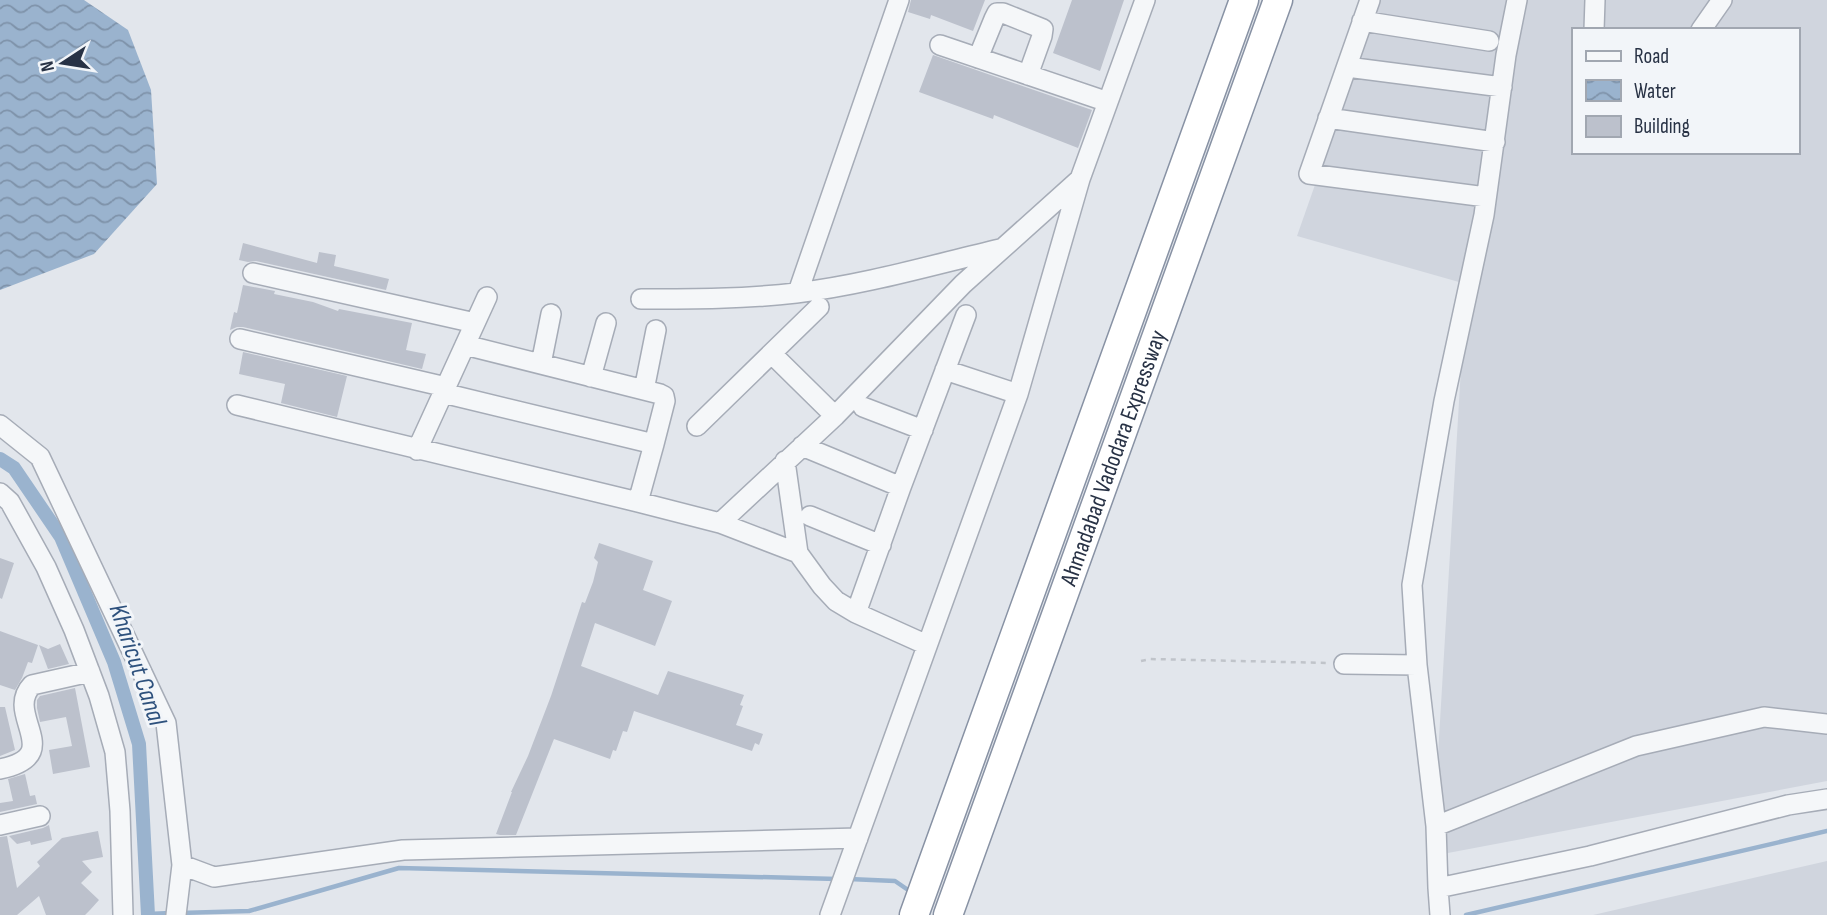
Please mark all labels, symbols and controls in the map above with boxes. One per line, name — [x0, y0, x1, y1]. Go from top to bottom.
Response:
north arrow — [28, 28, 98, 98]
legend — [1572, 28, 1799, 154]
text: Road — [1634, 44, 1669, 69]
text: N — [36, 59, 60, 74]
text: Water — [1634, 79, 1676, 104]
text: Building — [1634, 114, 1690, 139]
street label: Ahmadabad Vadodara Expressway — [1053, 326, 1172, 590]
water label: Kharicut Canal — [102, 600, 173, 731]

